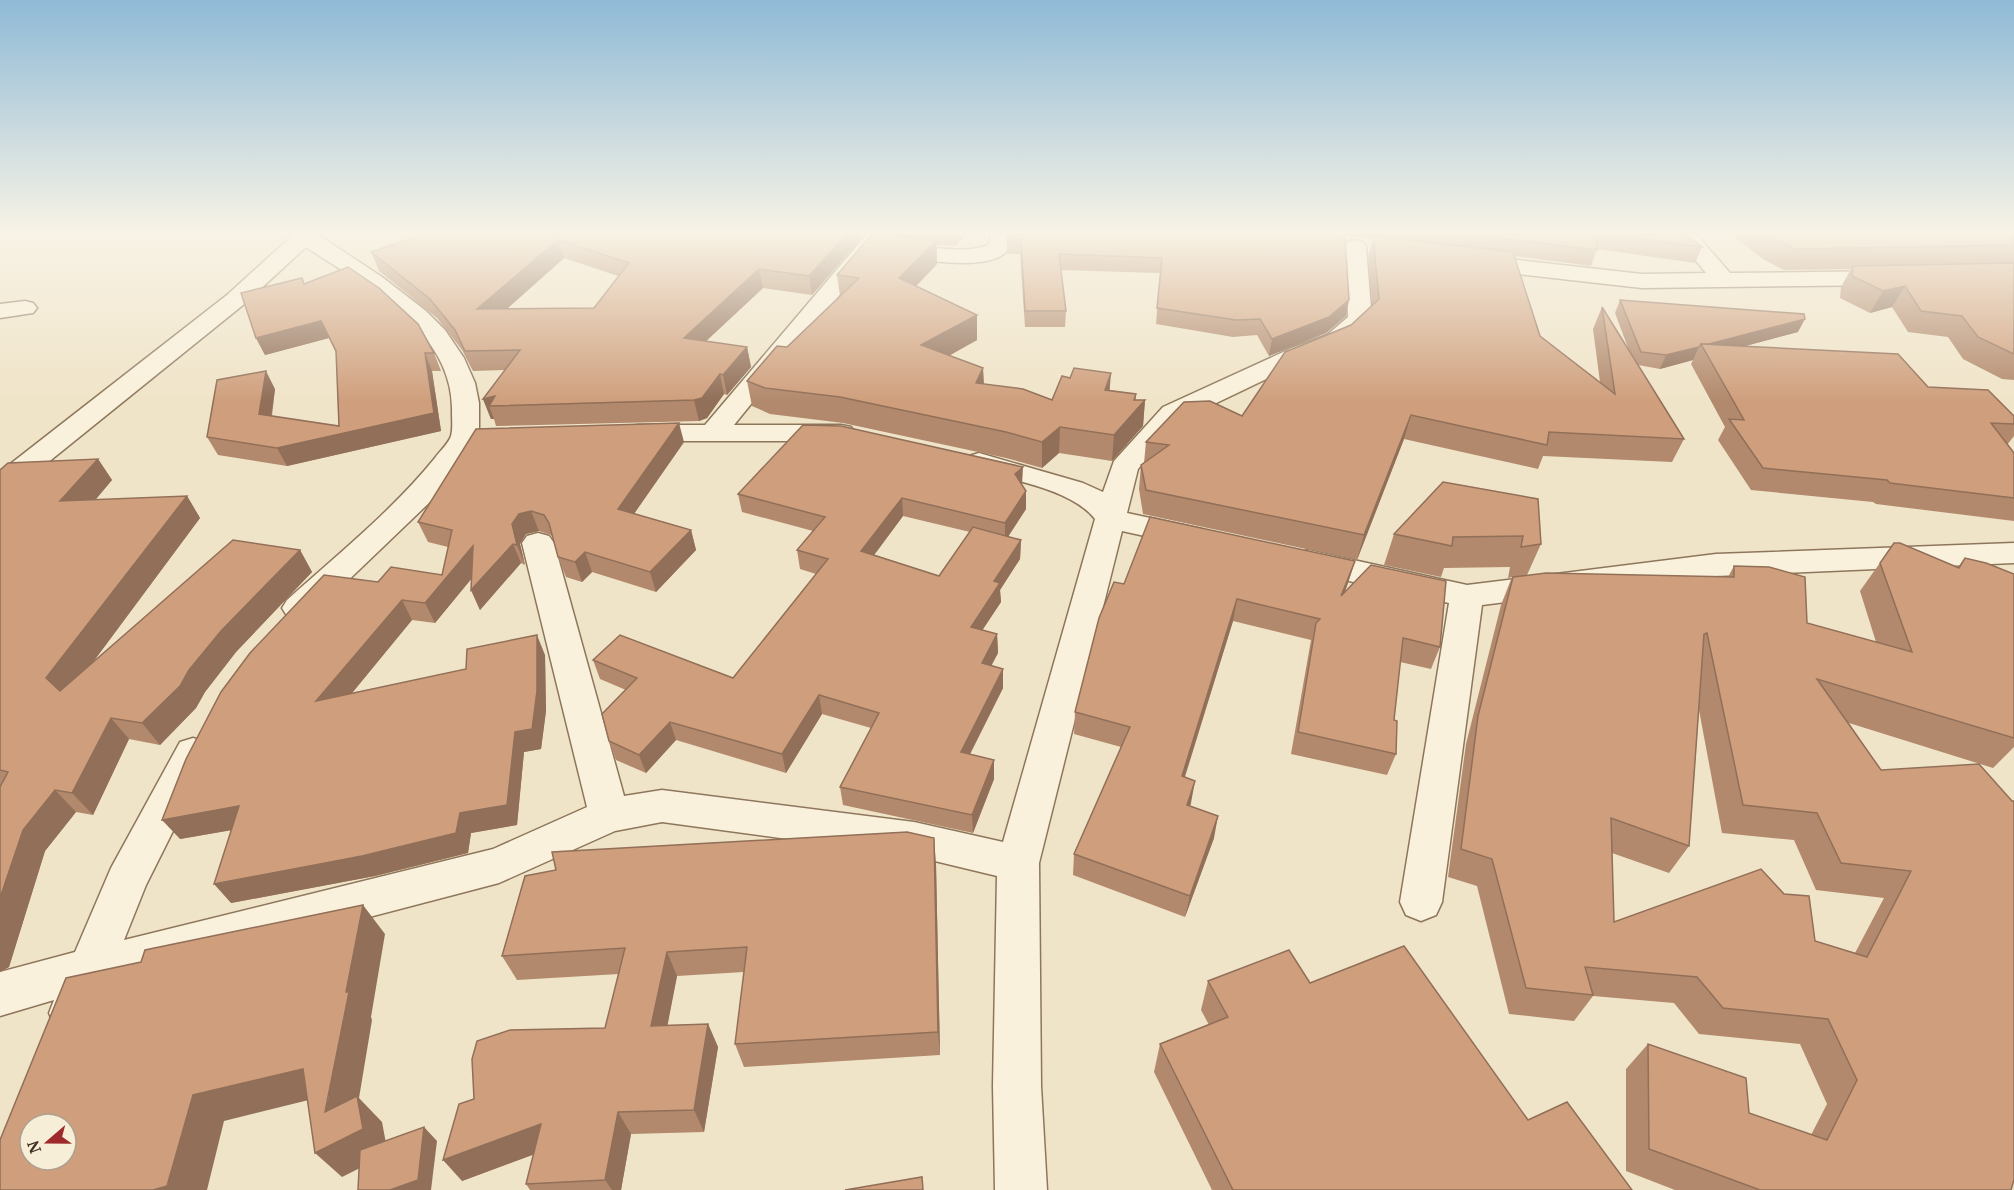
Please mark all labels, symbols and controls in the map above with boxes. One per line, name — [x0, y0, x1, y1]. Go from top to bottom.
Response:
north arrow — [18, 1112, 78, 1172]
text: N — [21, 1138, 46, 1157]

